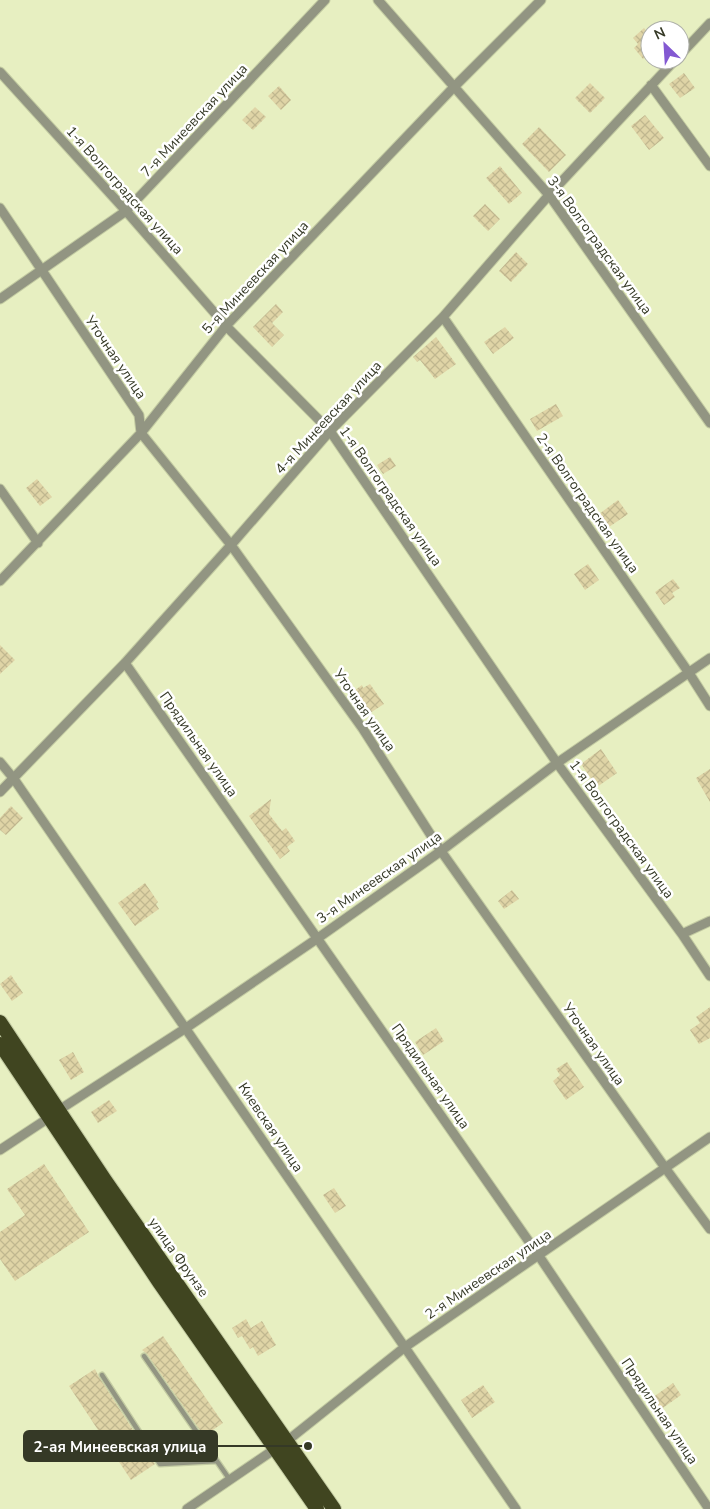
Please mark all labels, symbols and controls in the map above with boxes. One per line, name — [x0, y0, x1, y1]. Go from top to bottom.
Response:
north arrow — [640, 20, 690, 70]
text: N — [651, 23, 668, 44]
street label: 7-я Минеевская улица — [137, 60, 252, 181]
street label: 1-я Волгоградская улица — [62, 122, 187, 259]
street label: 3-я Волгоградская улица — [543, 172, 656, 318]
street label: 5-я Минеевская улица — [198, 217, 313, 338]
street label: Уточная улица — [80, 311, 151, 403]
street label: 4-я Минеевская улица — [271, 357, 386, 478]
street label: 1-я Волгоградская улица — [335, 423, 446, 570]
street label: 2-я Волгоградская улица — [532, 430, 643, 577]
street label: Уточная улица — [328, 664, 400, 755]
street label: Прядильная улица — [155, 688, 242, 801]
street label: 1-я Волгоградская улица — [565, 756, 678, 902]
street label: 3-я Минеевская улица — [313, 827, 446, 928]
street label: Уточная улица — [557, 998, 629, 1089]
street label: Прядильная улица — [387, 1020, 474, 1133]
street label: Киевская улица — [234, 1079, 308, 1176]
street label: улица Фрунзе — [144, 1214, 213, 1301]
street label: 2-я Минеевская улица — [421, 1225, 555, 1324]
street label: Прядильная улица — [617, 1354, 702, 1468]
callout: 2-ая Минеевская улица — [24, 1431, 217, 1461]
text: 2-ая Минеевская улица — [34, 1437, 206, 1457]

